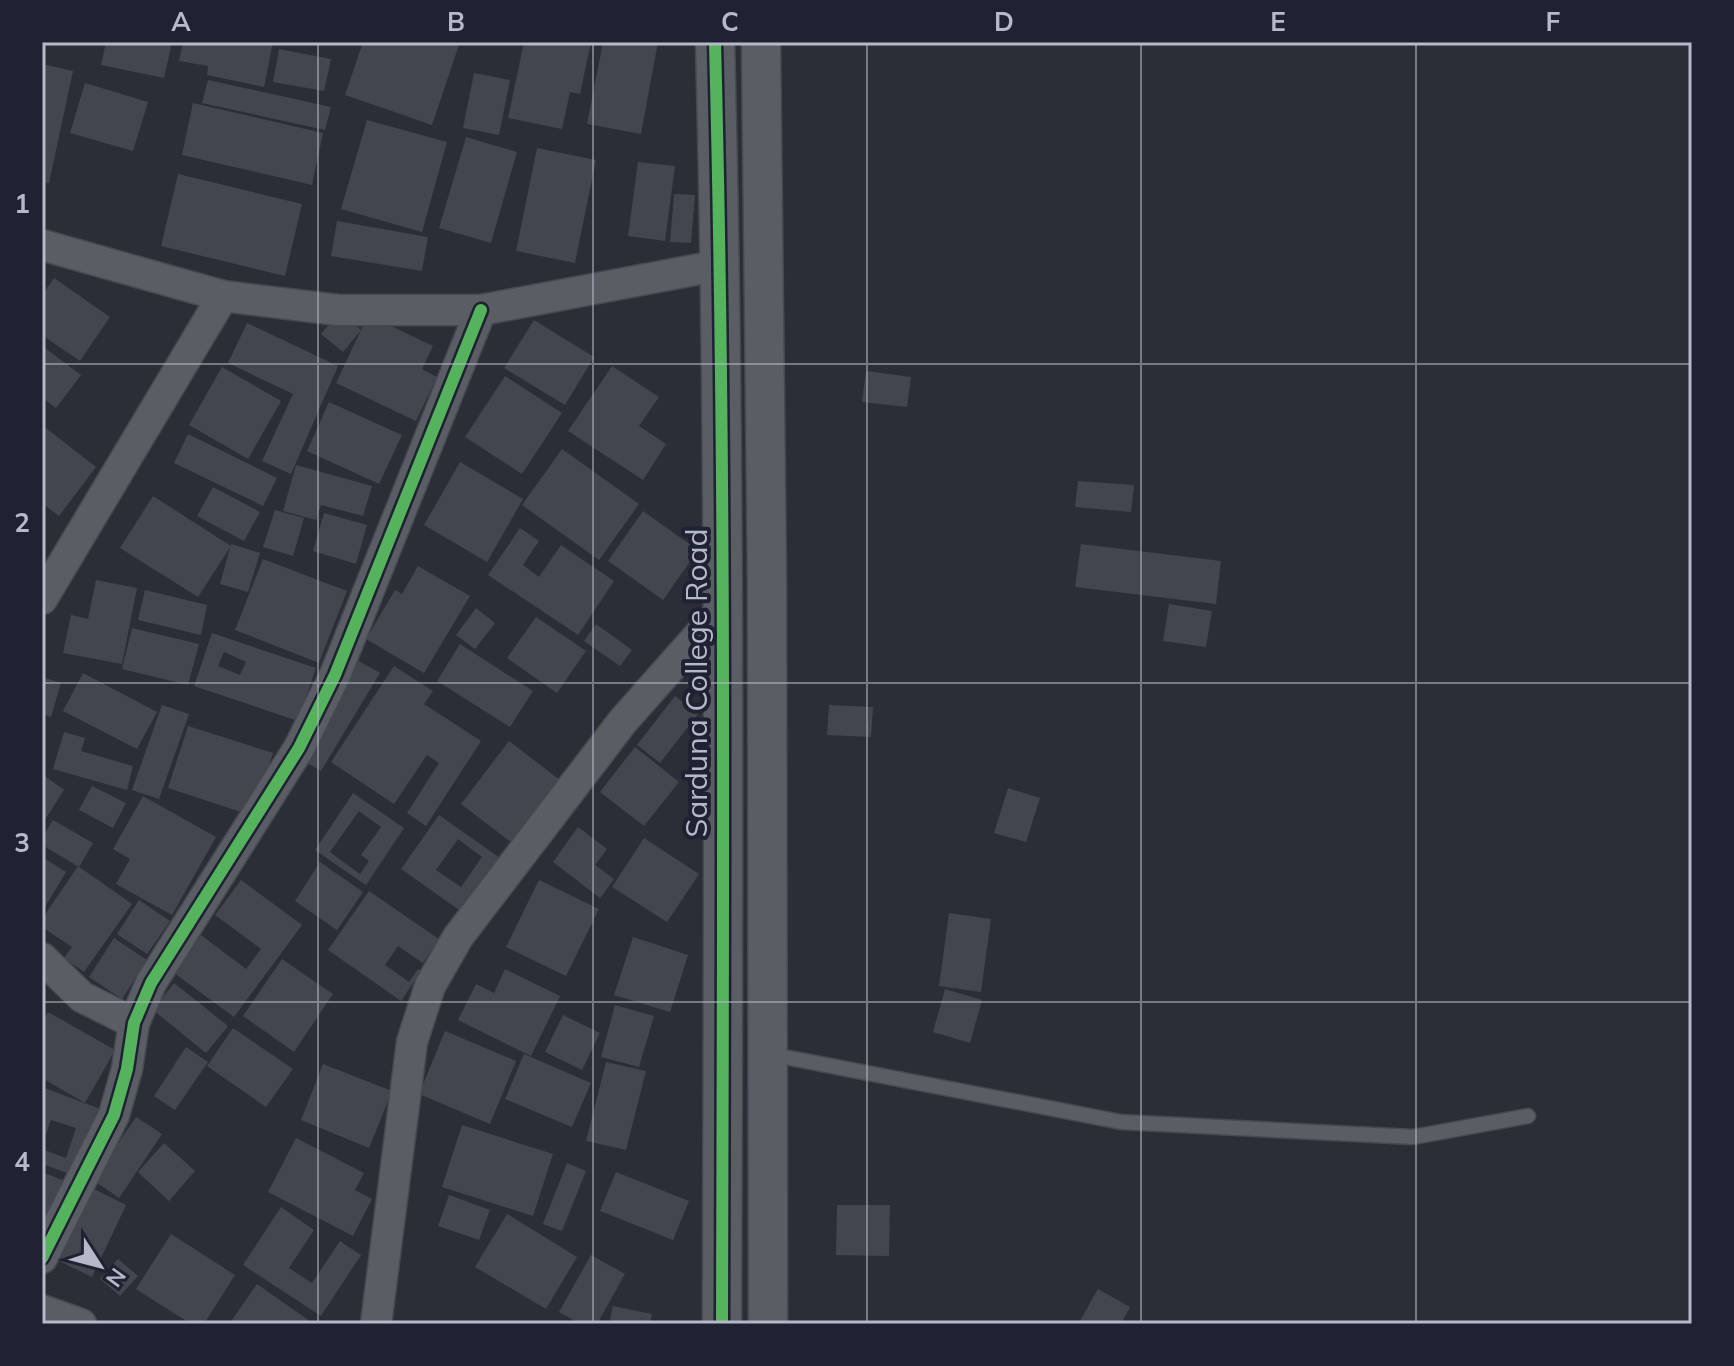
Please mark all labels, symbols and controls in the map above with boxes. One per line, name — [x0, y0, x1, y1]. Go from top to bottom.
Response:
text: A — [171, 5, 191, 38]
text: B — [447, 5, 465, 38]
text: C — [721, 5, 739, 38]
text: D — [994, 5, 1014, 38]
text: E — [1270, 5, 1286, 38]
text: F — [1546, 5, 1561, 38]
text: 1 — [14, 187, 30, 220]
text: 2 — [14, 506, 30, 539]
street label: Sarduna College Road — [677, 528, 715, 838]
text: 3 — [14, 826, 30, 859]
text: 4 — [14, 1145, 30, 1178]
north arrow — [60, 1226, 140, 1306]
text: N — [100, 1263, 132, 1293]

